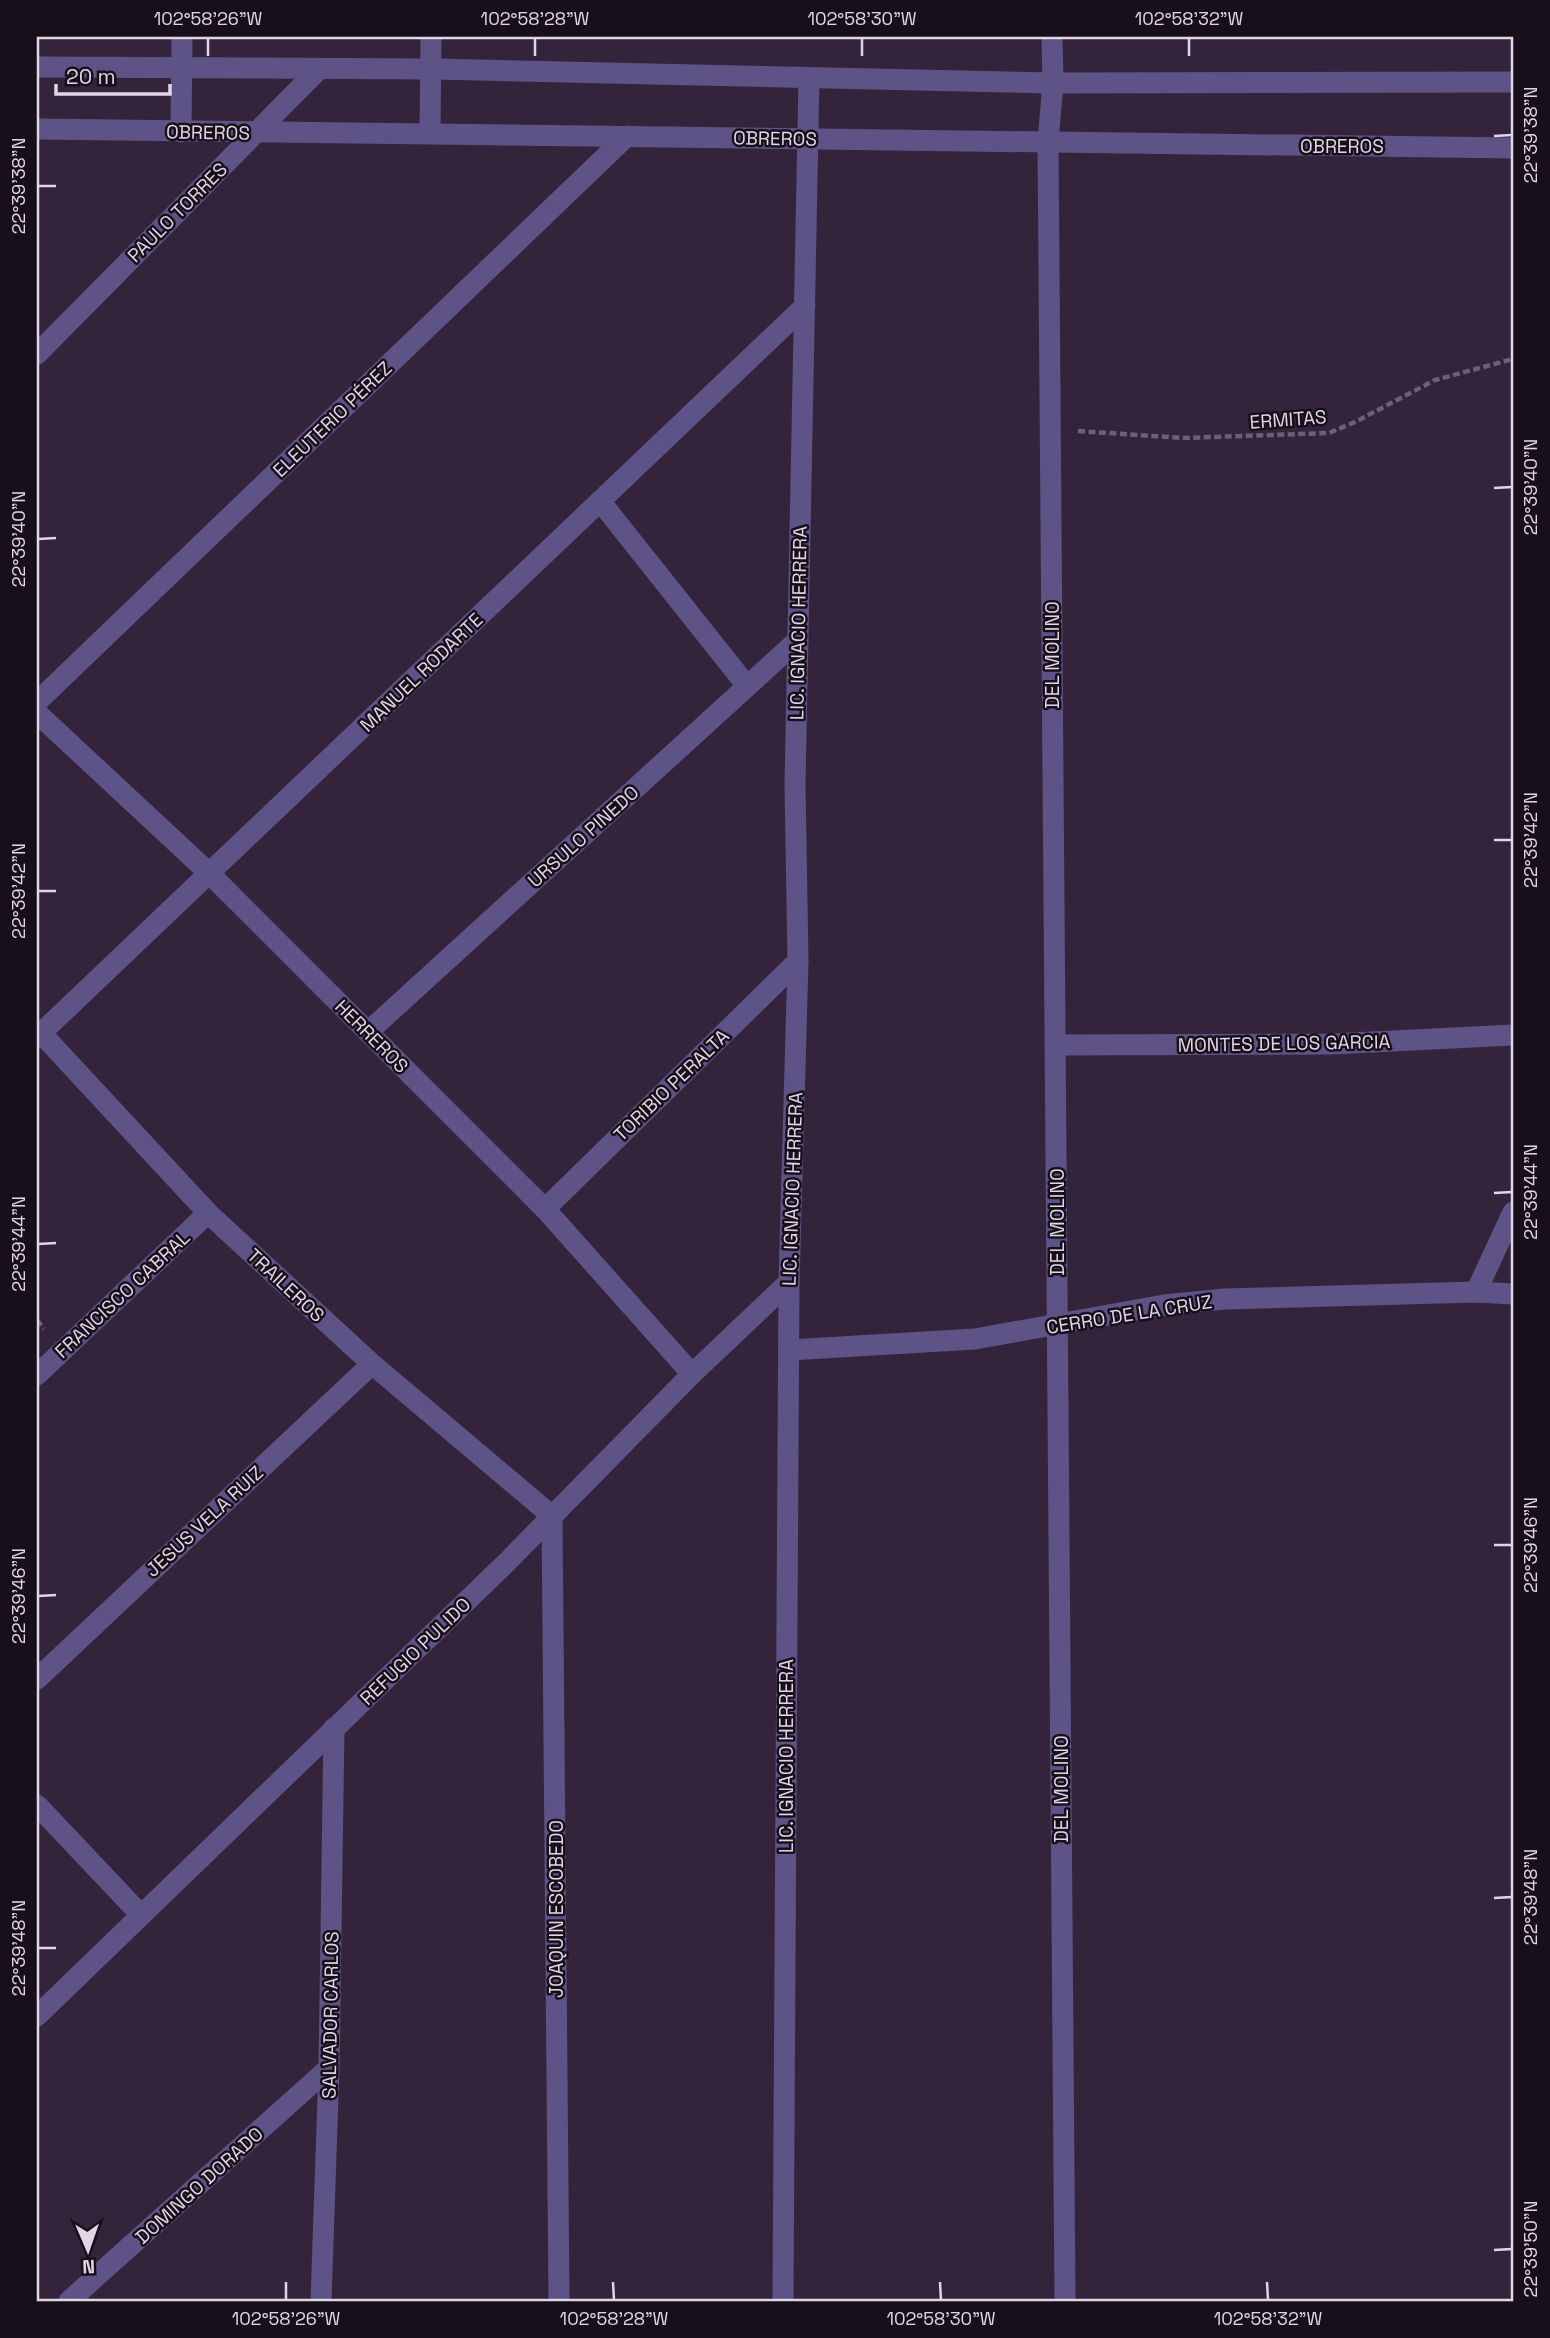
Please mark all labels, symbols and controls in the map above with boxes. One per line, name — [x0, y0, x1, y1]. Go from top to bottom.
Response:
text: 102°58'26"W — [154, 7, 263, 30]
text: 102°58'28"W — [481, 7, 590, 30]
text: 102°58'30"W — [807, 7, 917, 30]
text: 102°58'32"W — [1135, 7, 1243, 30]
scale bar — [56, 52, 170, 96]
text: 20 m — [66, 63, 116, 90]
text: 22°39'38"N — [1519, 87, 1542, 183]
street label: OBREROS — [166, 119, 250, 146]
street label: OBREROS — [733, 125, 817, 152]
street label: OBREROS — [1300, 134, 1384, 159]
text: 22°39'38"N — [7, 138, 30, 234]
street label: PAULO TORRES — [122, 157, 233, 268]
street label: ELEUTERIO PÉREZ — [267, 356, 397, 483]
street label: ERMITAS — [1249, 404, 1327, 435]
text: 22°39'40"N — [1519, 439, 1542, 535]
text: 22°39'40"N — [7, 491, 30, 587]
street label: LIC. IGNACIO HERRERA — [784, 526, 813, 720]
street label: DEL MOLINO — [1040, 601, 1065, 709]
street label: MANUEL RODARTE — [355, 607, 488, 737]
street label: URSULO PINEDO — [522, 780, 644, 893]
text: 22°39'42"N — [1519, 792, 1542, 888]
text: 22°39'42"N — [7, 843, 30, 939]
street label: HERREROS — [330, 994, 414, 1078]
street label: TORIBIO PERALTA — [608, 1024, 734, 1147]
street label: MONTES DE LOS GARCIA — [1177, 1029, 1391, 1058]
street label: LIC. IGNACIO HERRERA — [777, 1092, 808, 1286]
text: 22°39'44"N — [1519, 1144, 1542, 1240]
street label: DEL MOLINO — [1045, 1168, 1070, 1276]
text: 22°39'44"N — [7, 1196, 30, 1292]
street label: FRANCISCO CABRAL — [49, 1225, 195, 1364]
street label: TRAILEROS — [242, 1243, 330, 1328]
street label: CERRO DE LA CRUZ — [1044, 1289, 1214, 1340]
street label: JESUS VELA RUIZ — [140, 1460, 269, 1582]
text: 22°39'46"N — [1519, 1497, 1542, 1593]
text: 22°39'46"N — [7, 1548, 30, 1644]
street label: REFUGIO PULIDO — [355, 1592, 476, 1711]
street label: LIC. IGNACIO HERRERA — [774, 1659, 799, 1853]
street label: DEL MOLINO — [1049, 1735, 1074, 1843]
street label: JOAQUIN ESCOBEDO — [544, 1820, 569, 1998]
text: 22°39'48"N — [1519, 1849, 1542, 1945]
text: 22°39'48"N — [7, 1900, 30, 1996]
street label: SALVADOR CARLOS — [317, 1931, 344, 2099]
street label: DOMINGO DORADO — [130, 2121, 269, 2249]
text: 22°39'50"N — [1519, 2201, 1542, 2297]
north arrow — [52, 2216, 122, 2286]
text: N — [82, 2254, 95, 2279]
text: 102°58'26"W — [232, 2307, 341, 2330]
text: 102°58'28"W — [560, 2307, 669, 2330]
text: 102°58'30"W — [886, 2307, 996, 2330]
text: 102°58'32"W — [1214, 2307, 1322, 2330]

